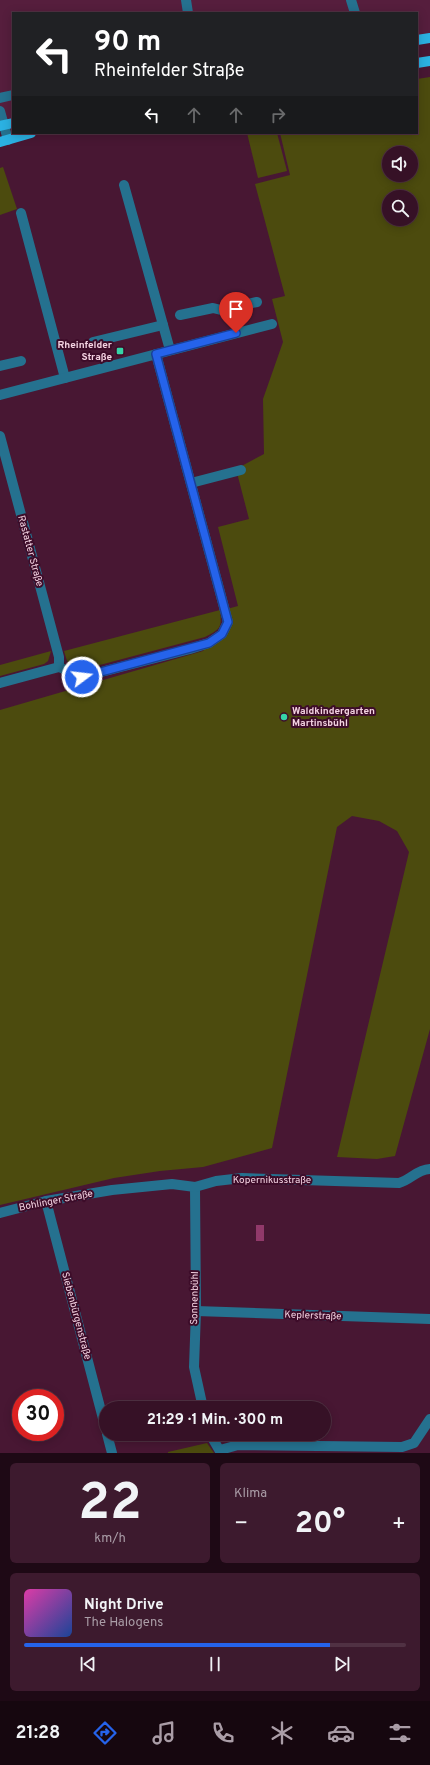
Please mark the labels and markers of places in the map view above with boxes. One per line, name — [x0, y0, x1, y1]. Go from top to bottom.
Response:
pin — [219, 292, 253, 333]
place label: Rheinfelder Straße — [57, 339, 113, 364]
marker: Rheinfelder Straße — [115, 346, 125, 356]
place label: Waldkindergarten Martinsbühl — [292, 705, 375, 730]
marker: Waldkindergarten Martinsbühl — [279, 712, 289, 722]

